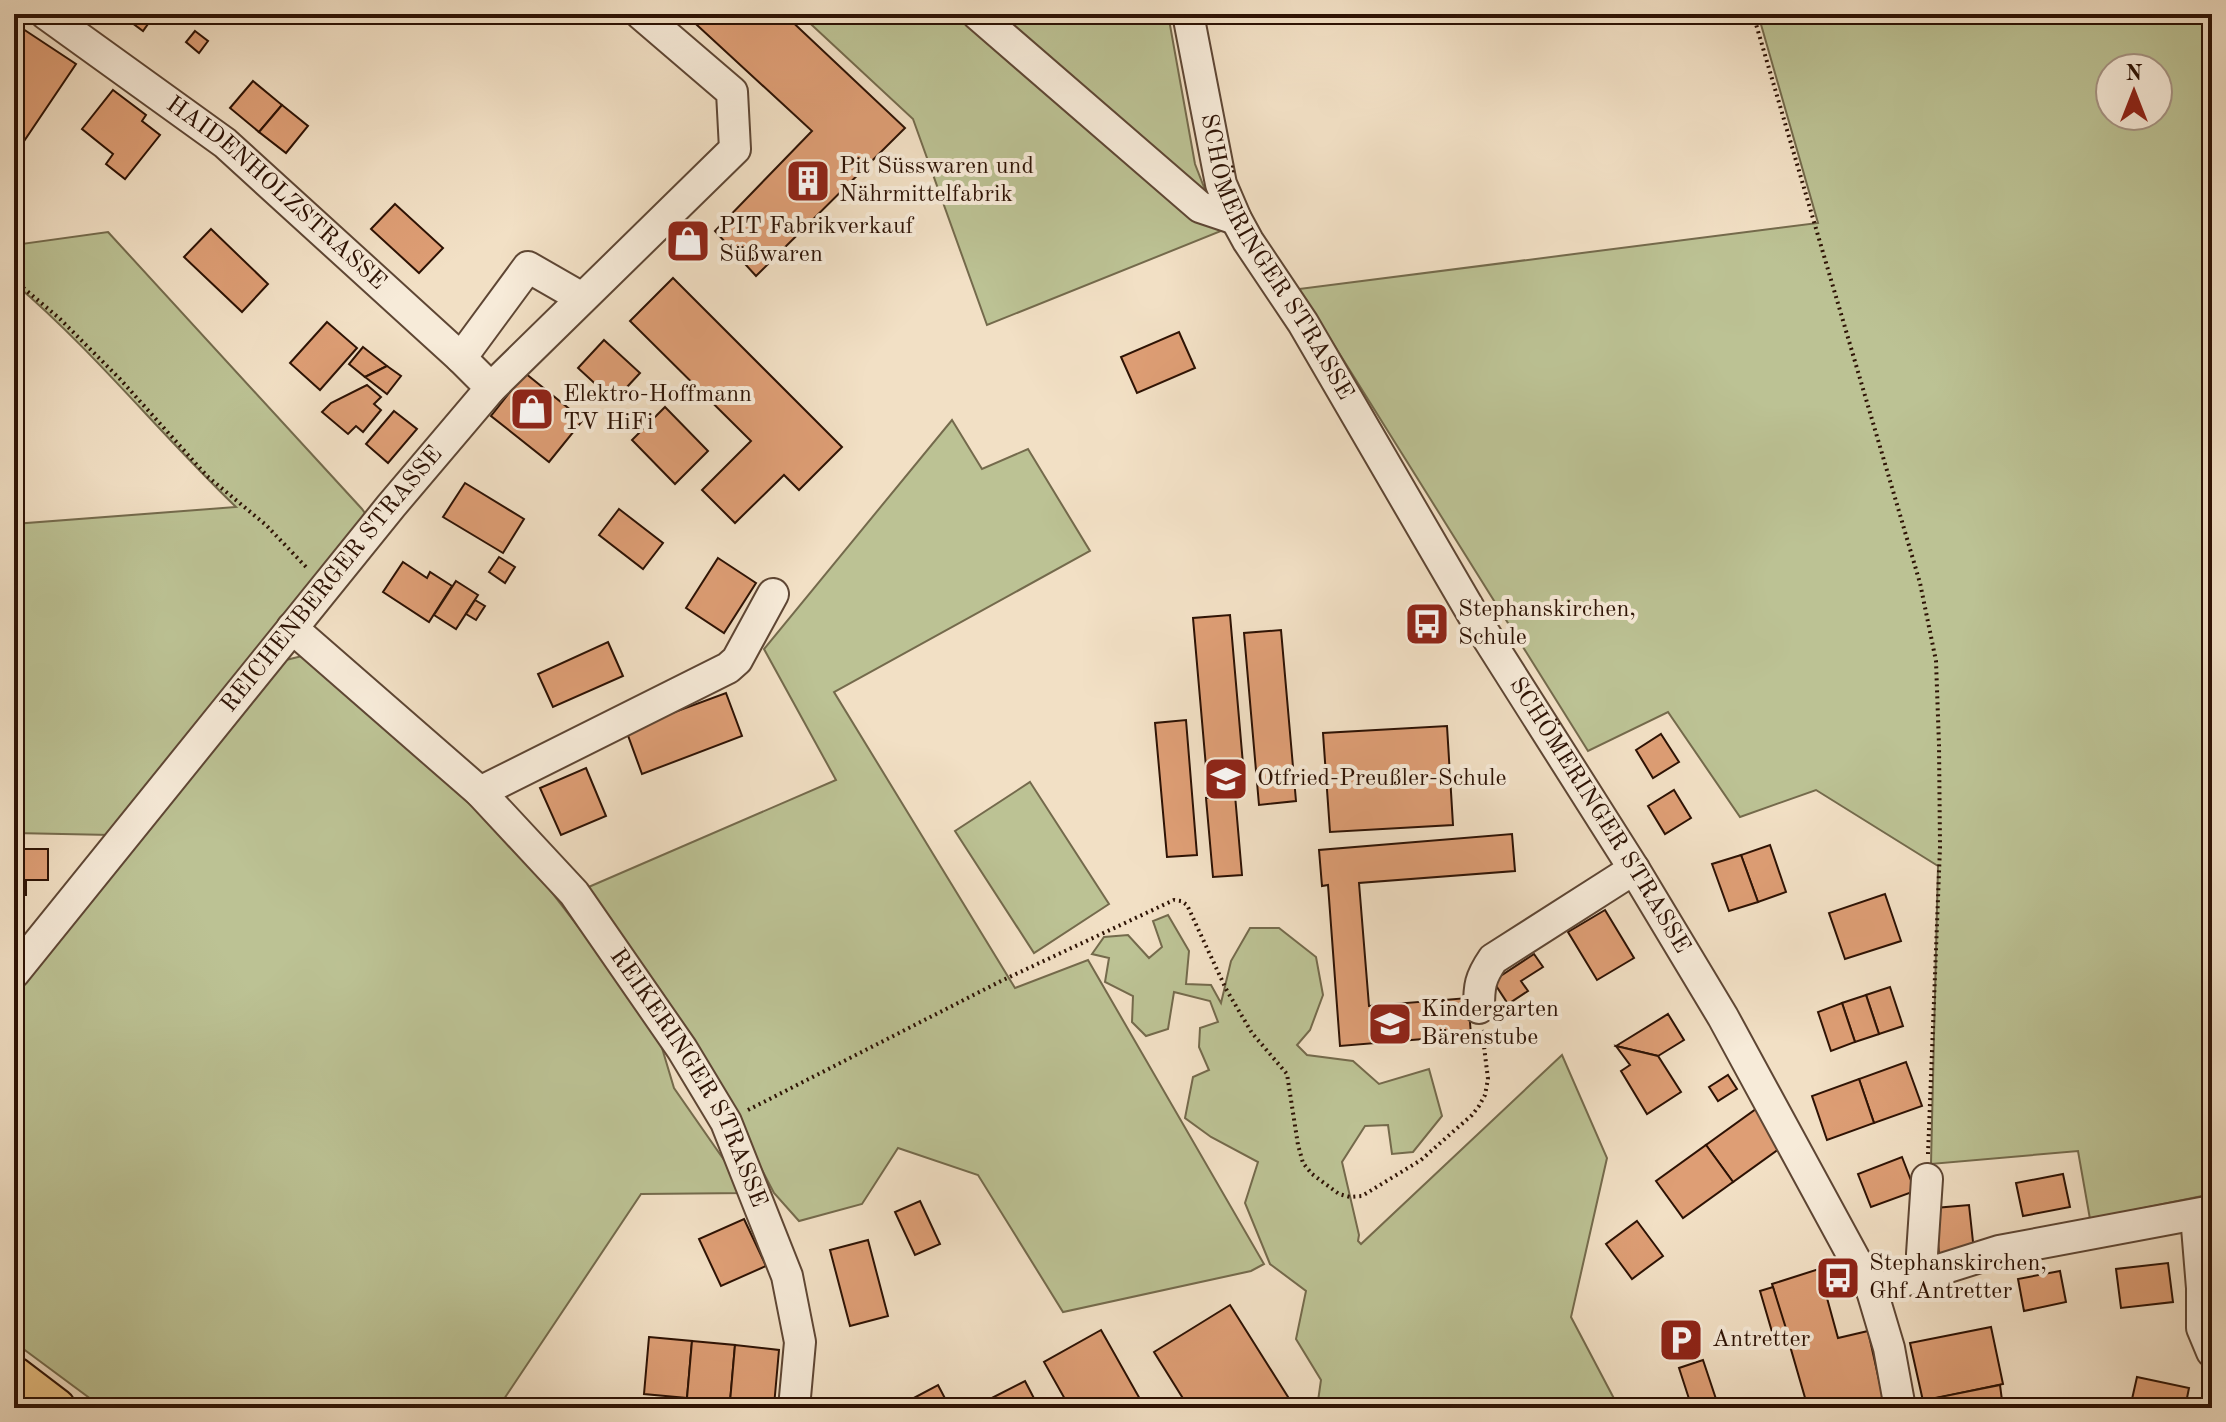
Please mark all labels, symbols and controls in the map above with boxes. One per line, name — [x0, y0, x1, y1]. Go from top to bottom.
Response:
north arrow — [2094, 52, 2174, 132]
text: N — [2126, 63, 2143, 85]
street label: HAIDENHOLZSTRASSE — [162, 93, 390, 295]
street label: SCHÖMERINGER STRASSE — [1196, 112, 1357, 404]
place label: Pit Süsswaren und Nährmittelfabrik — [839, 155, 1034, 207]
building icon: Pit Süsswaren und Nährmittelfabrik — [784, 157, 832, 205]
place label: PIT Fabrikverkauf Süßwaren — [719, 215, 915, 267]
shop icon: PIT Fabrikverkauf Süßwaren — [664, 217, 712, 265]
place label: Elektro-Hoffmann TV HiFi — [563, 383, 752, 435]
shop icon: Elektro-Hoffmann TV HiFi — [508, 385, 556, 433]
street label: REICHENBERGER STRASSE — [217, 442, 448, 717]
place label: Stephanskirchen, Schule — [1458, 598, 1636, 650]
bus stop icon: Stephanskirchen, Schule — [1403, 600, 1451, 648]
street label: SCHÖMERINGER STRASSE — [1504, 674, 1694, 958]
school or university icon: Otfried-Preußler-Schule — [1202, 755, 1250, 803]
place label: Otfried-Preußler-Schule — [1257, 767, 1507, 791]
street label: REIKERINGER STRASSE — [605, 945, 771, 1211]
place label: Kindergarten Bärenstube — [1421, 998, 1559, 1050]
school or university icon: Kindergarten Bärenstube — [1366, 1000, 1414, 1048]
place label: Stephanskirchen, Ghf Antretter — [1869, 1252, 2047, 1304]
bus stop icon: Stephanskirchen, Ghf Antretter — [1814, 1254, 1862, 1302]
parking icon: Antretter — [1657, 1316, 1705, 1364]
place label: Antretter — [1712, 1328, 1810, 1352]

